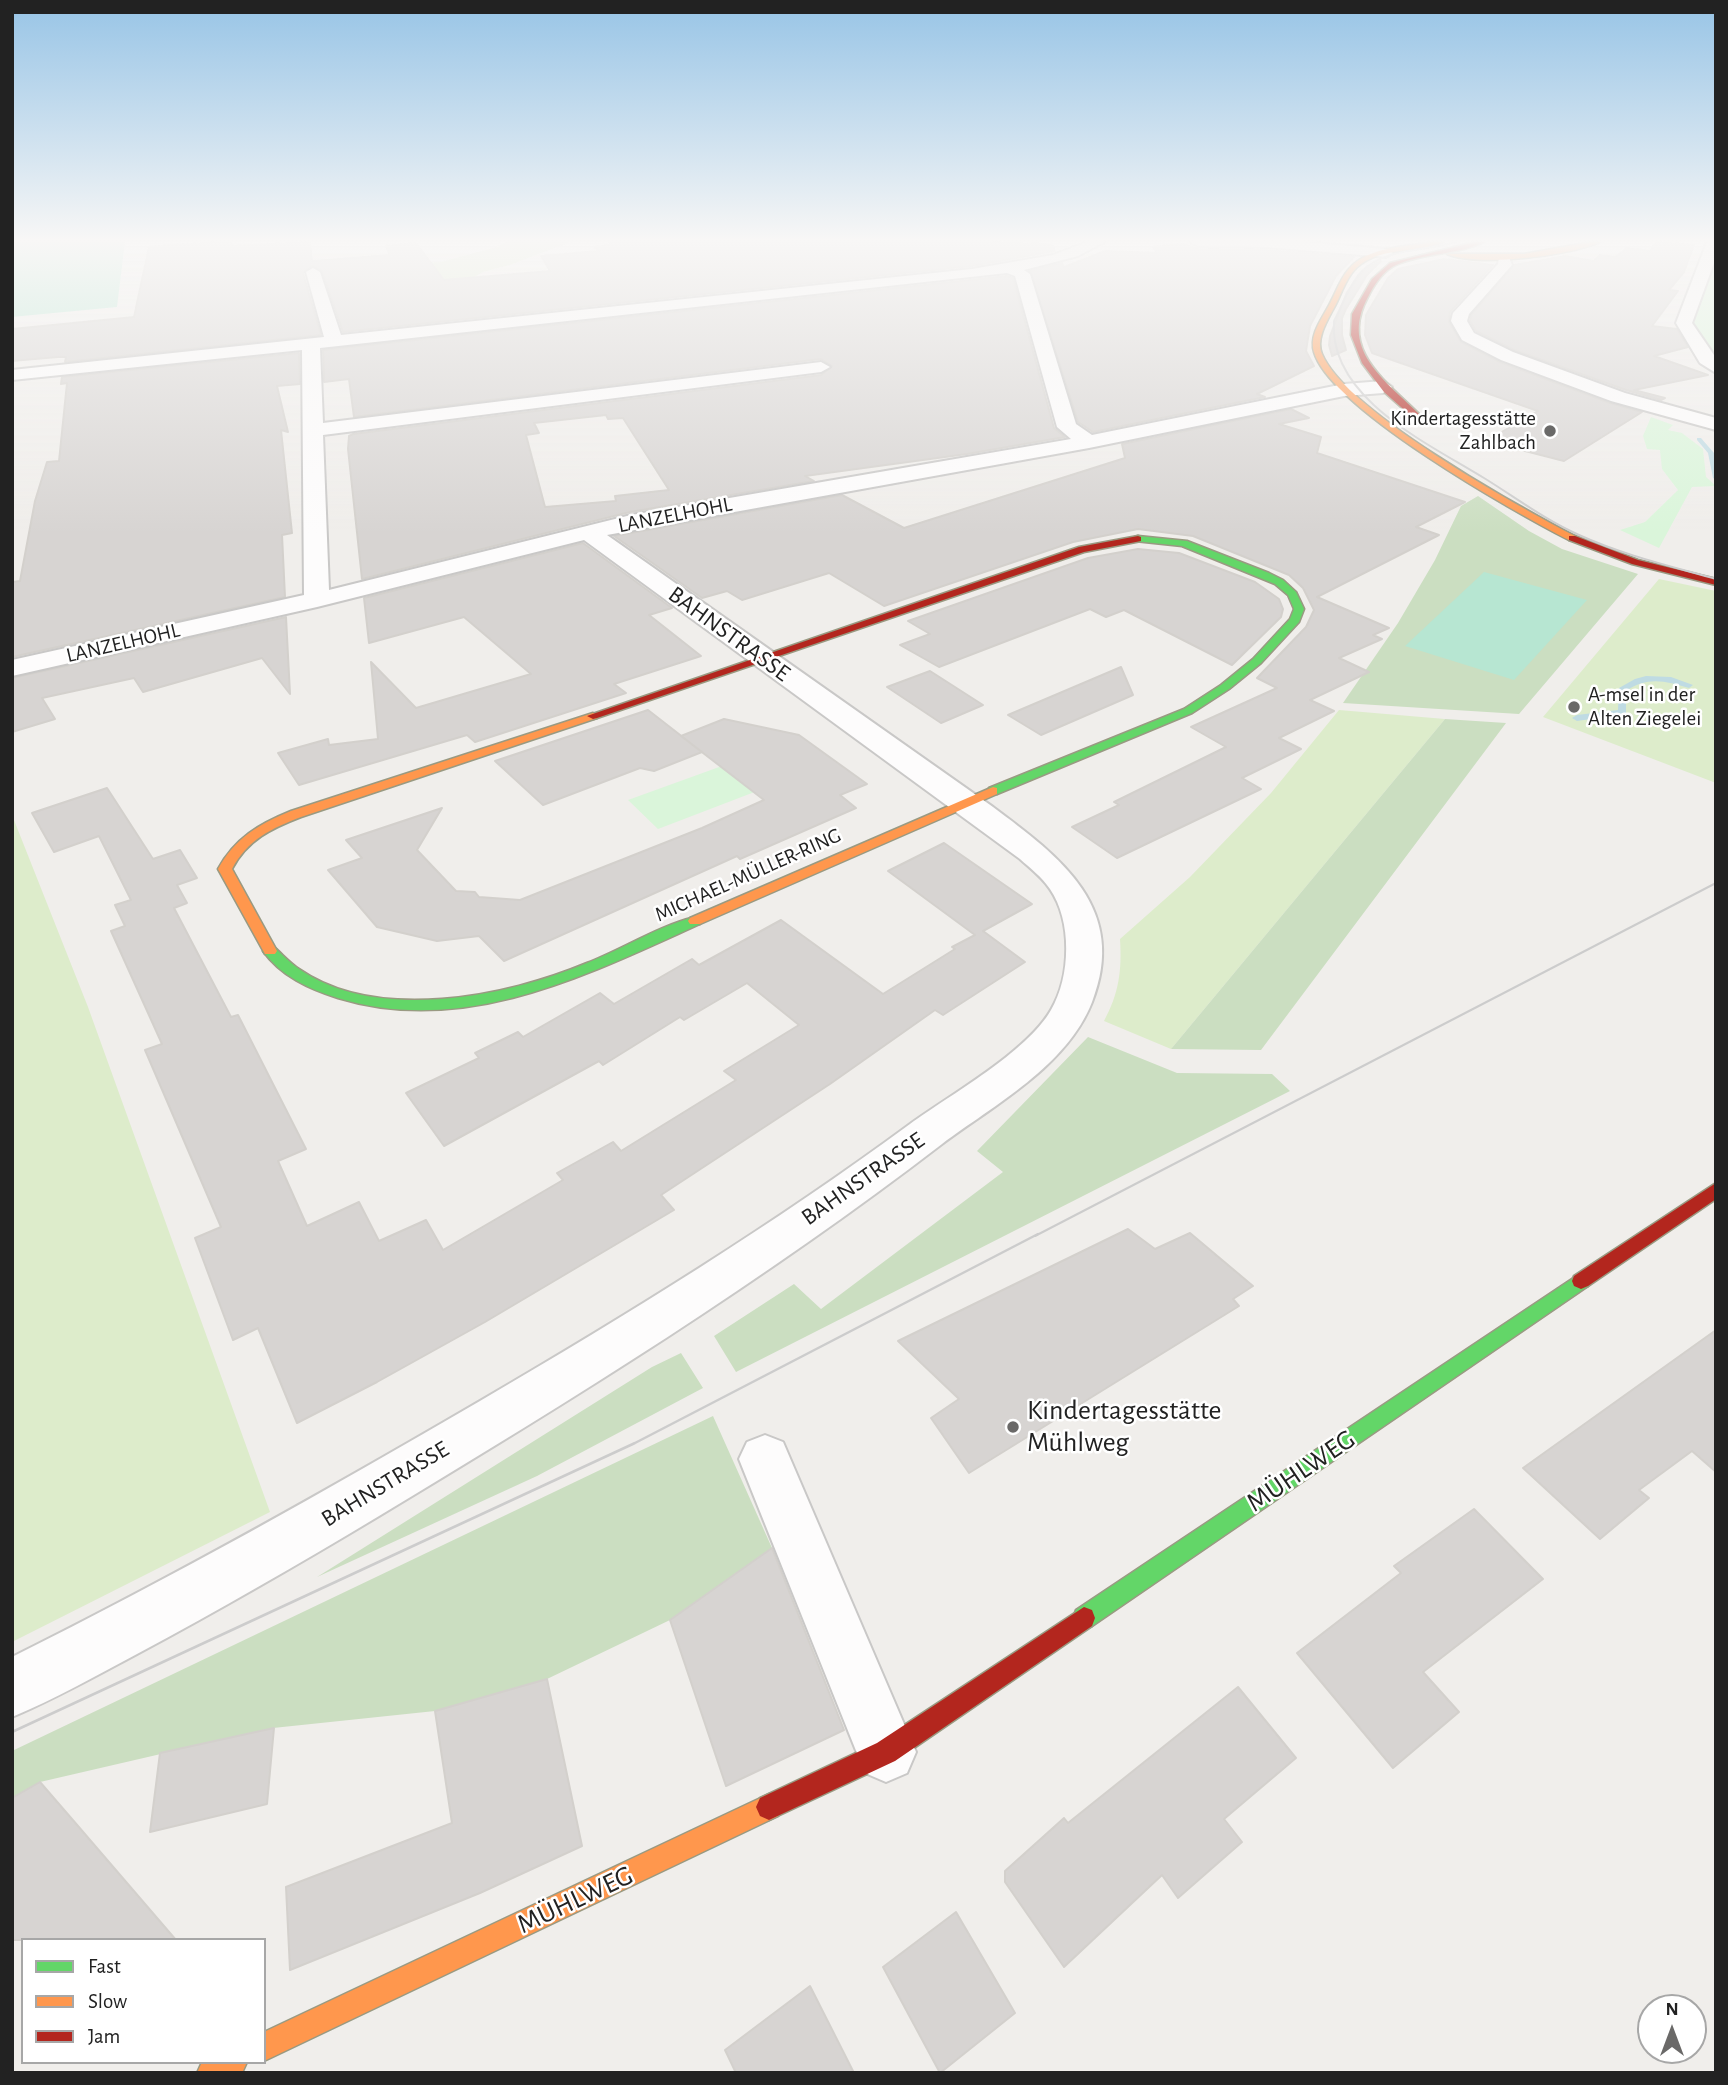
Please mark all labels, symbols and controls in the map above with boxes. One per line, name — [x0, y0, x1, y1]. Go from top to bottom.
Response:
place label: Kindertagesstätte Zahlbach — [1390, 406, 1536, 456]
marker: Kindertagesstätte Zahlbach — [1542, 423, 1558, 439]
street label: LANZELHOHL — [616, 492, 734, 538]
street label: BAHNSTRASSE — [662, 580, 796, 688]
street label: LANZELHOHL — [64, 618, 182, 668]
place label: A-msel in der Alten Ziegelei — [1588, 682, 1701, 732]
marker: A-msel in der Alten Ziegelei — [1566, 699, 1582, 715]
street label: MICHAEL-MÜLLER-RING — [651, 823, 845, 927]
street label: BAHNSTRASSE — [796, 1126, 930, 1232]
place label: Kindertagesstätte Mühlweg — [1027, 1394, 1221, 1460]
marker: Kindertagesstätte Mühlweg — [1005, 1419, 1021, 1435]
street label: MÜHLWEG — [1240, 1422, 1362, 1520]
street label: BAHNSTRASSE — [316, 1435, 454, 1533]
street label: MÜHLWEG — [512, 1859, 638, 1941]
legend — [21, 1938, 266, 2064]
text: Fast — [88, 1956, 121, 1977]
text: Slow — [88, 1991, 127, 2012]
north arrow — [1637, 1994, 1707, 2064]
text: N — [1665, 2000, 1679, 2019]
text: Jam — [88, 2026, 120, 2047]

